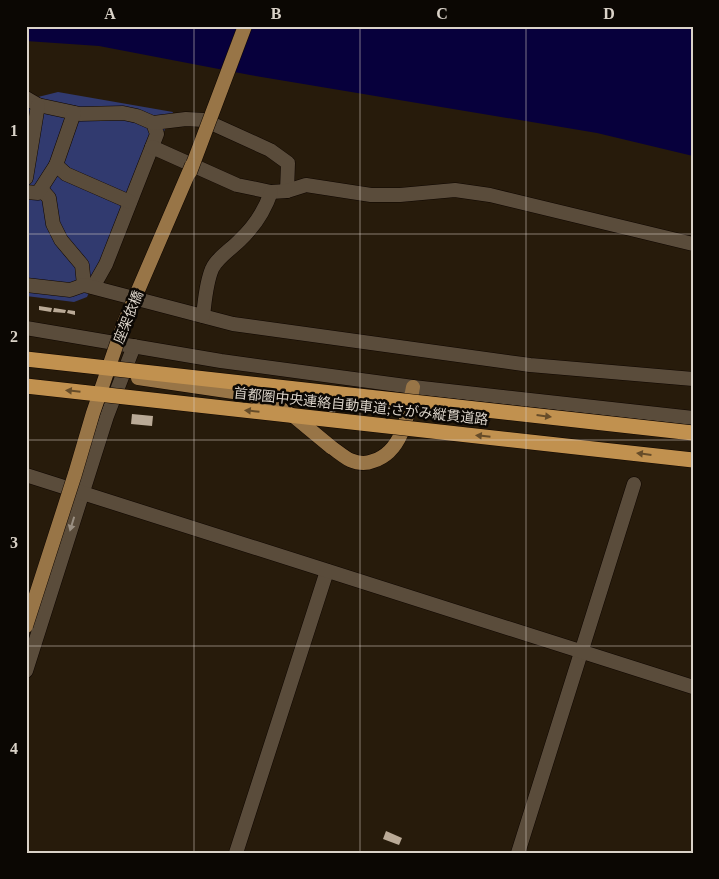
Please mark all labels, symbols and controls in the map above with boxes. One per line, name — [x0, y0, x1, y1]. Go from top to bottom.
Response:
text: A — [104, 5, 116, 22]
text: B — [271, 5, 282, 22]
text: C — [436, 5, 448, 22]
text: D — [603, 5, 615, 22]
text: 1 — [10, 122, 18, 139]
street label: 座架依橋 — [110, 288, 146, 346]
text: 2 — [10, 328, 18, 345]
street label: 首都圏中央連絡自動車道;さがみ縦貫道路 — [233, 386, 489, 427]
one-way arrow — [65, 387, 81, 395]
one-way arrow — [243, 407, 259, 415]
one-way arrow — [537, 412, 553, 420]
one-way arrow — [475, 432, 491, 440]
one-way arrow — [636, 450, 652, 458]
one-way arrow — [67, 517, 75, 532]
text: 3 — [10, 534, 18, 551]
text: 4 — [10, 740, 18, 757]

